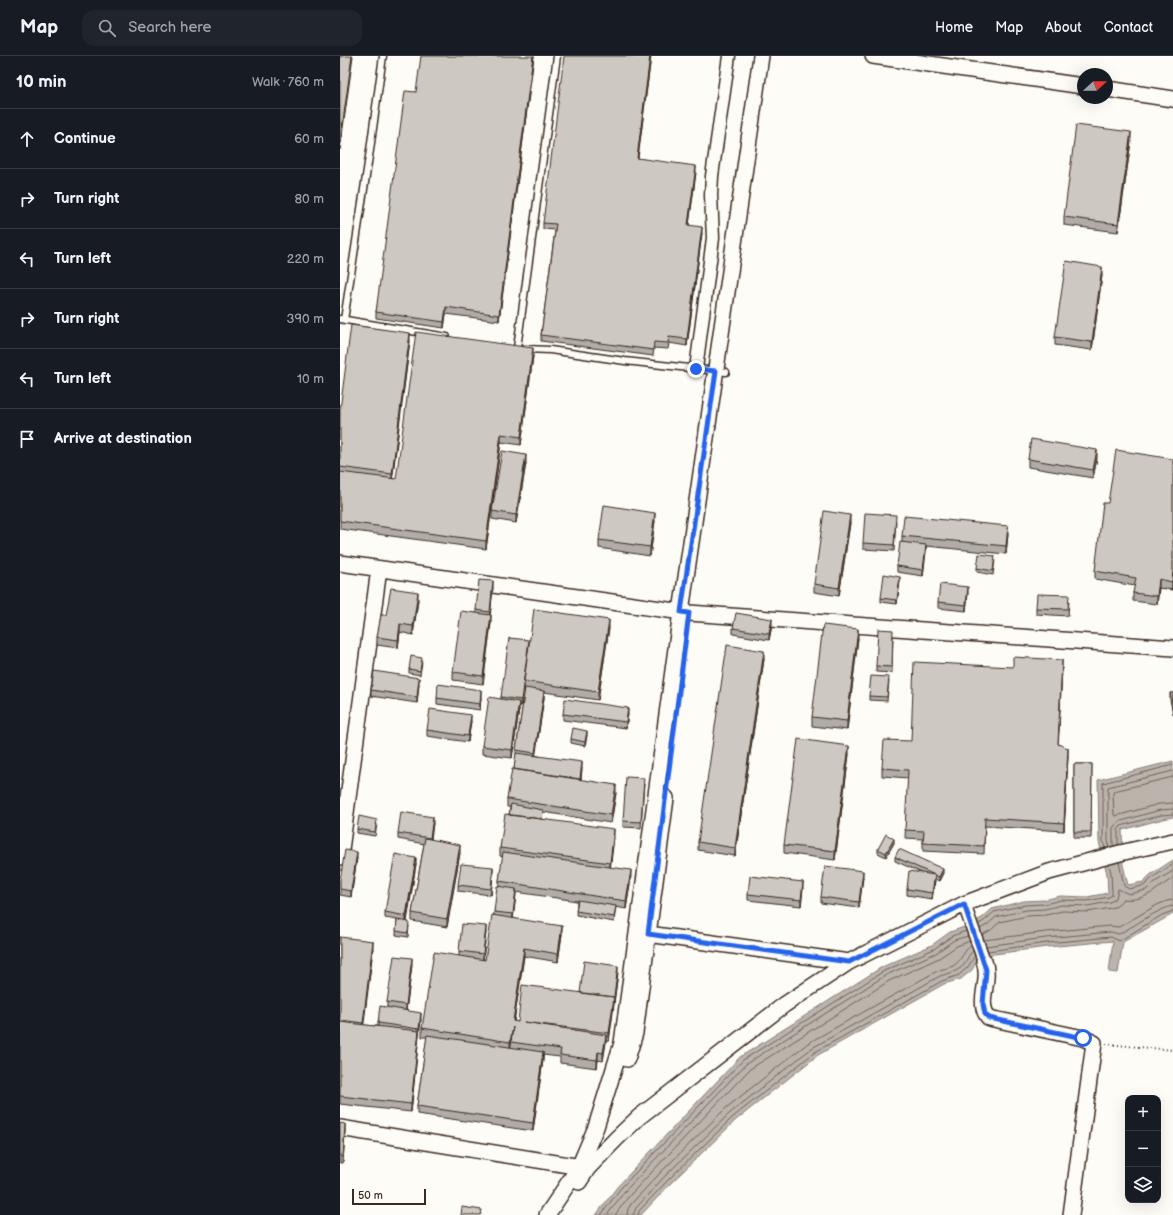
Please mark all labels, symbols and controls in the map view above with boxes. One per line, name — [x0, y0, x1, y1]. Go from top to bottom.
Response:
search box — [82, 10, 362, 46]
text: Map — [20, 16, 58, 39]
icon: search — [96, 17, 118, 39]
text: Search here — [128, 18, 211, 37]
text: Home — [935, 19, 973, 36]
text: Map — [995, 19, 1023, 36]
text: About — [1045, 19, 1082, 36]
text: Contact — [1104, 19, 1153, 36]
north arrow — [1077, 68, 1113, 104]
text: 10 min — [16, 72, 67, 92]
text: Walk · 760 m — [252, 74, 324, 90]
icon: ahead — [16, 128, 38, 150]
text: Continue — [54, 129, 116, 148]
text: 60 m — [294, 131, 324, 147]
icon: right — [16, 188, 38, 210]
text: Turn right — [54, 189, 119, 208]
text: 80 m — [295, 191, 324, 207]
icon: left — [16, 248, 38, 270]
text: Turn left — [54, 249, 111, 268]
text: 220 m — [287, 251, 324, 267]
icon: right — [16, 308, 38, 330]
text: Turn right — [54, 309, 119, 328]
text: 390 m — [287, 311, 324, 327]
route end — [687, 360, 705, 378]
icon: left — [16, 368, 38, 390]
text: Turn left — [54, 369, 111, 388]
text: 10 m — [297, 371, 324, 387]
icon: arrive — [16, 428, 38, 450]
text: Arrive at destination — [54, 429, 192, 448]
route start — [1074, 1029, 1092, 1047]
map controls — [1125, 1095, 1161, 1203]
button: + — [1125, 1095, 1161, 1131]
button: − — [1125, 1131, 1161, 1167]
button: layers — [1125, 1167, 1161, 1203]
scale bar — [352, 1187, 426, 1206]
text: 50 m — [358, 1189, 383, 1202]

